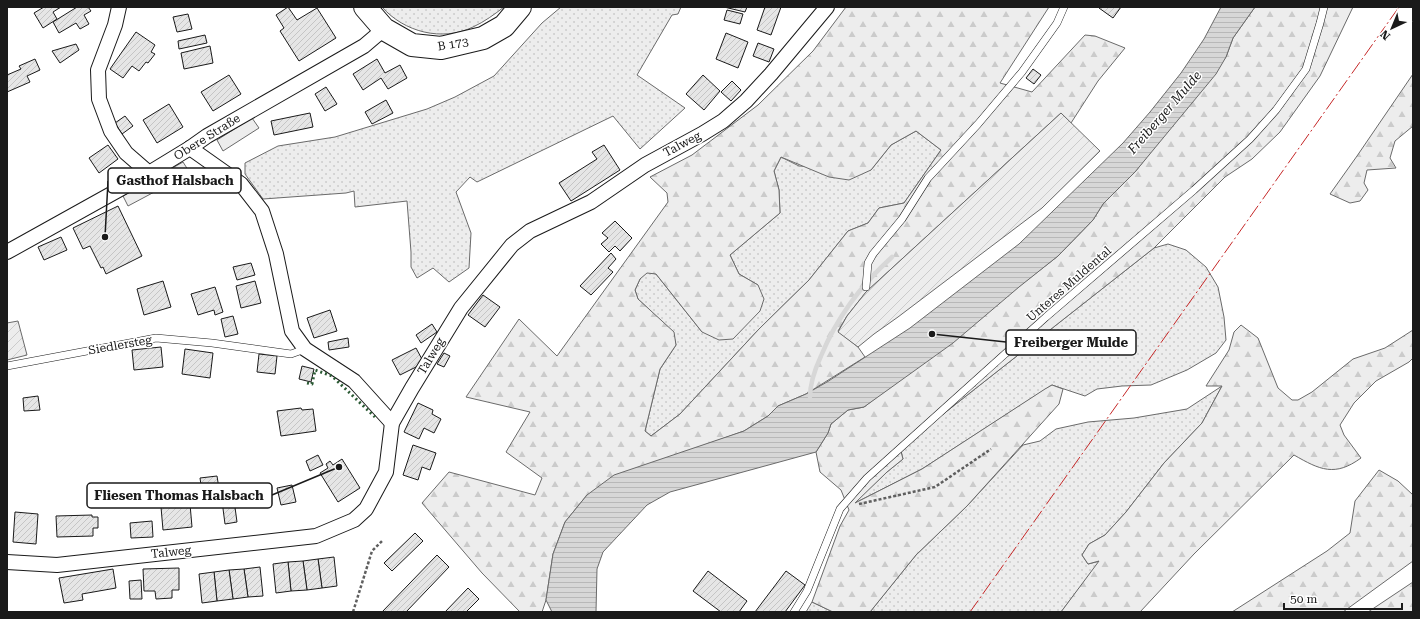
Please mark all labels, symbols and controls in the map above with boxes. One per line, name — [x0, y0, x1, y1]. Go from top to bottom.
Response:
north arrow — [1372, 8, 1412, 48]
text: N — [1377, 27, 1393, 42]
street label: B 173 — [436, 35, 470, 53]
water label: Freiberger Mulde — [1124, 68, 1205, 158]
street label: Obere Straße — [171, 111, 243, 163]
street label: Talweg — [661, 128, 703, 160]
callout: Gasthof Halsbach — [108, 168, 241, 193]
text: Gasthof Halsbach — [116, 173, 234, 188]
street label: Unteres Muldental — [1024, 243, 1114, 325]
callout: Freiberger Mulde — [1006, 330, 1136, 355]
street label: Siedlersteg — [87, 332, 153, 357]
street label: Talweg — [415, 335, 448, 377]
text: Freiberger Mulde — [1014, 335, 1128, 350]
callout: Fliesen Thomas Halsbach — [87, 483, 272, 508]
text: Fliesen Thomas Halsbach — [94, 488, 264, 503]
street label: Talweg — [150, 543, 192, 561]
scale bar — [1284, 585, 1402, 611]
text: 50 m — [1290, 592, 1317, 606]

